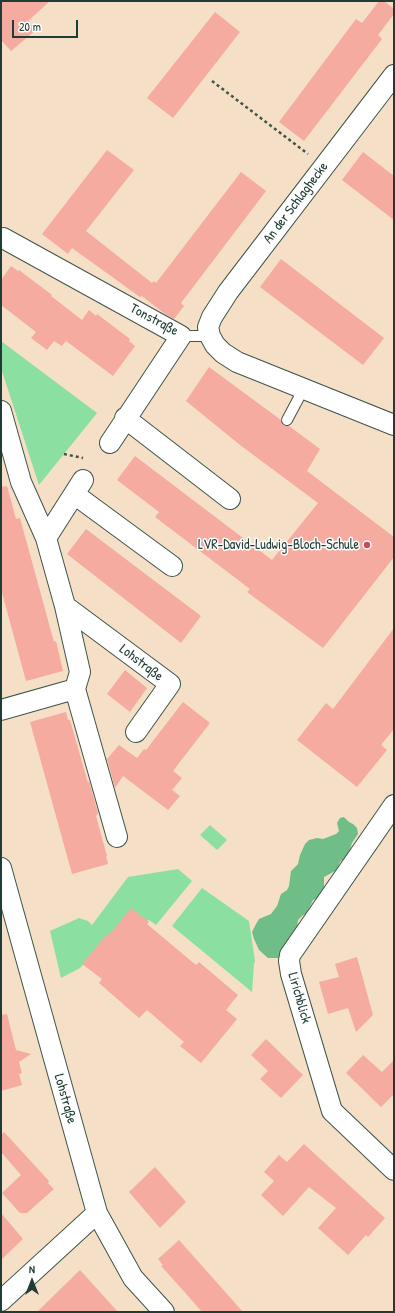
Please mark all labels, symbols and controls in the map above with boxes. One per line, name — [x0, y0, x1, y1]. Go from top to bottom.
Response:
scale bar — [14, 12, 80, 38]
text: 20 m — [19, 18, 41, 35]
street label: An der Schlaghecke — [260, 159, 332, 247]
street label: Tonstraße — [127, 300, 181, 340]
place label: LVR-David-Ludwig-Bloch-Schule — [198, 537, 359, 553]
marker: LVR-David-Ludwig-Bloch-Schule — [362, 540, 372, 550]
street label: Lohstraße — [116, 641, 166, 685]
street label: Lirichblick — [284, 971, 314, 1025]
street label: Lohstraße — [50, 1072, 80, 1126]
north arrow — [12, 1261, 52, 1301]
text: N — [29, 1262, 35, 1276]

